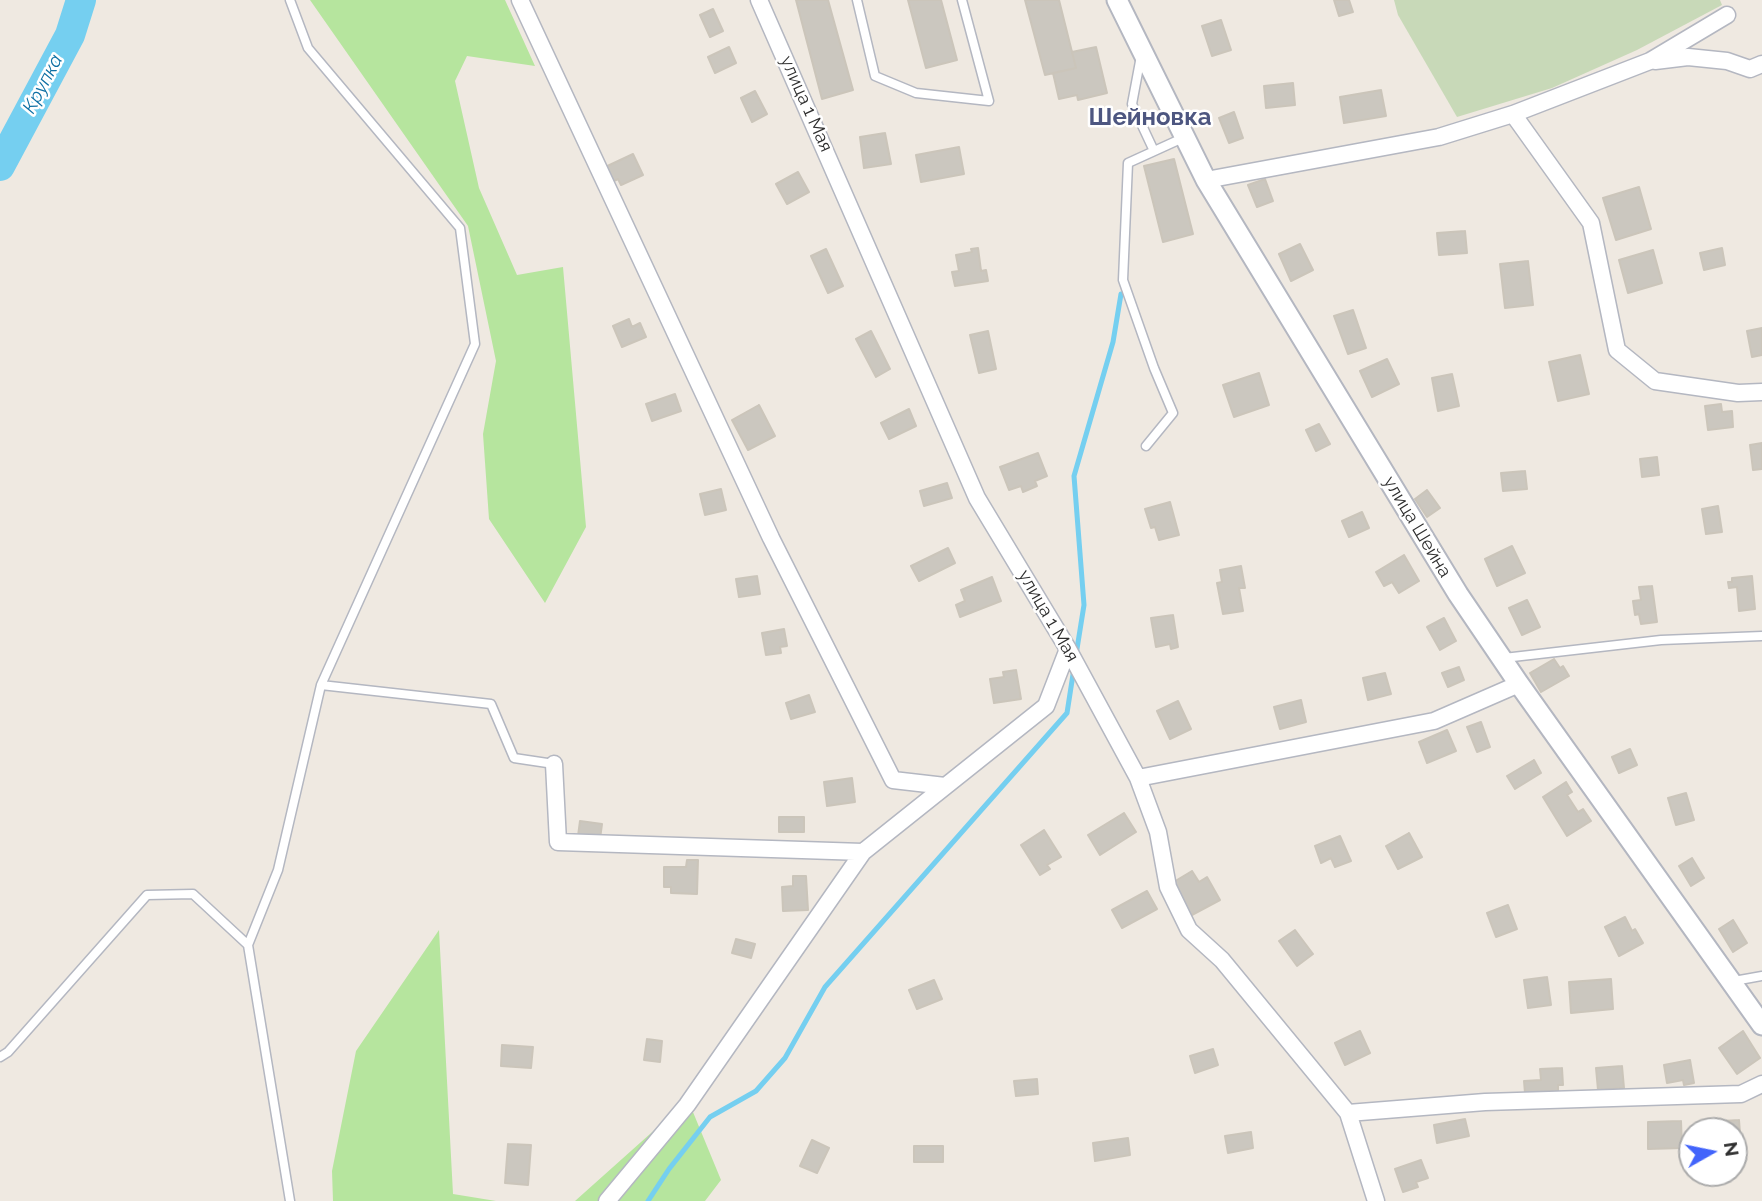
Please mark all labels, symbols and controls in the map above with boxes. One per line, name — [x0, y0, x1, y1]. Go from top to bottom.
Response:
water label: Крупка — [18, 51, 68, 117]
street label: улица 1 Мая — [775, 53, 837, 155]
district label: Шейновка — [1089, 104, 1211, 132]
street label: улица Шейна — [1378, 473, 1456, 581]
street label: улица 1 Мая — [1013, 566, 1083, 666]
north arrow — [1678, 1117, 1748, 1187]
text: N — [1720, 1140, 1744, 1158]

